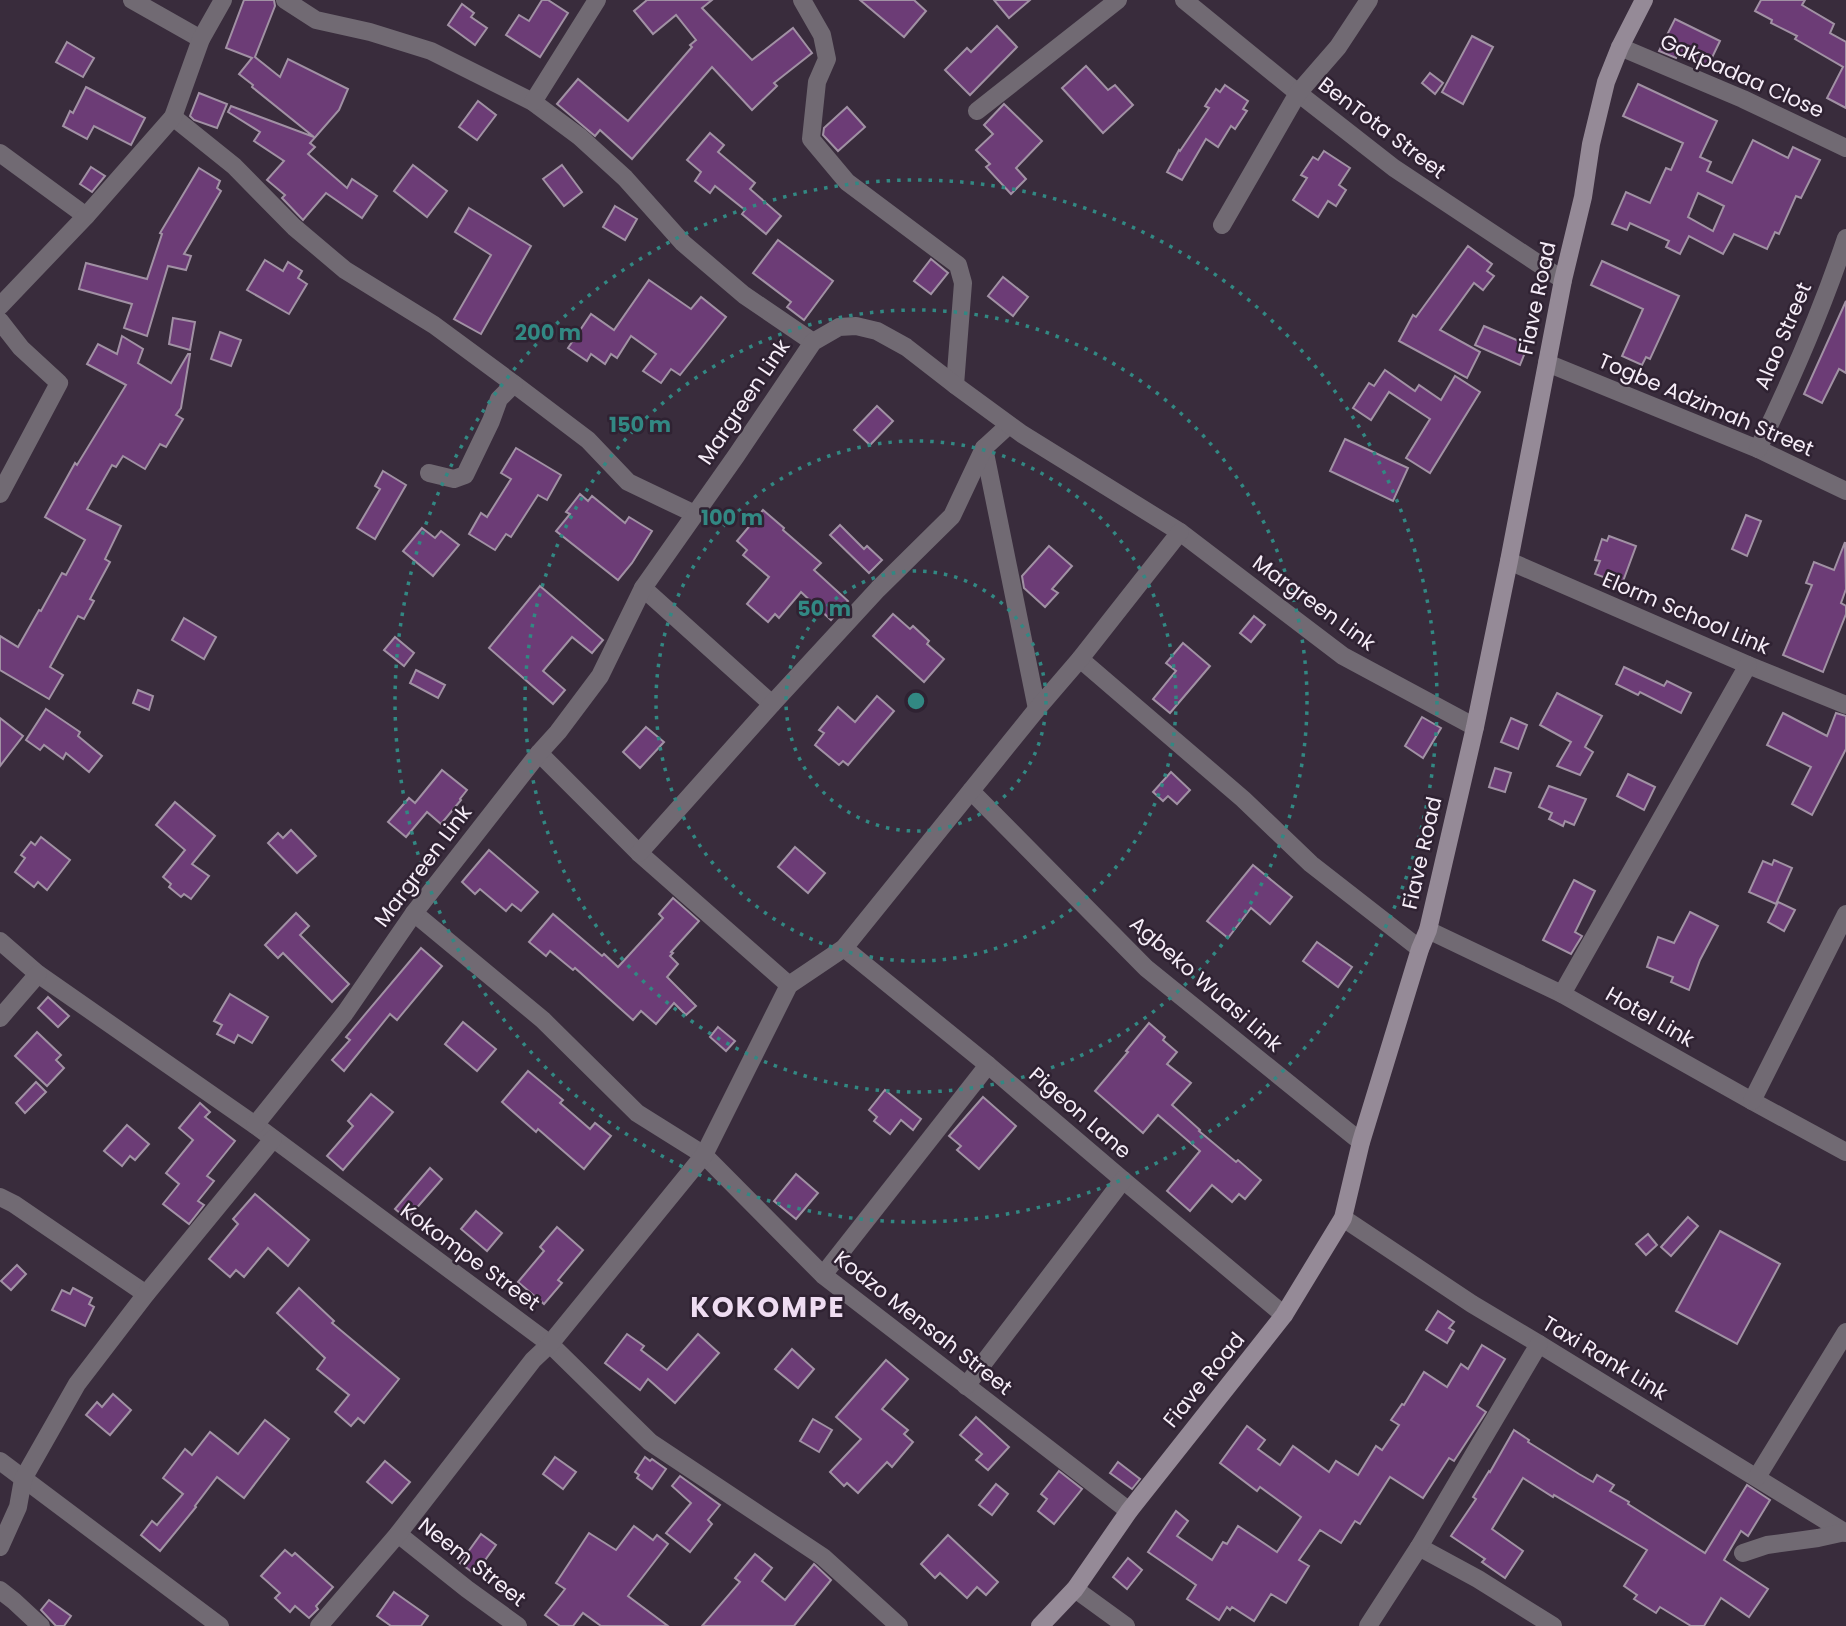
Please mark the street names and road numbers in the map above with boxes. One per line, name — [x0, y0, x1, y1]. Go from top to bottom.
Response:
street label: Gakpadaa Close — [1656, 26, 1829, 125]
street label: BenTota Street — [1312, 70, 1452, 185]
street label: Fiave Road — [1510, 239, 1563, 357]
street label: Alao Street — [1747, 278, 1818, 394]
street label: Margreen Link — [691, 333, 796, 470]
street label: Togbe Adzimah Street — [1594, 346, 1818, 463]
street label: Margreen Link — [1247, 548, 1382, 657]
street label: Elorm School Link — [1598, 564, 1774, 661]
street label: Fiave Road — [1394, 794, 1449, 912]
street label: Margreen Link — [367, 799, 478, 933]
street label: Agbeko Wuasi Link — [1124, 909, 1289, 1058]
street label: Hotel Link — [1601, 980, 1700, 1054]
street label: Pigeon Lane — [1023, 1060, 1138, 1165]
street label: Kokompe Street — [395, 1196, 546, 1317]
street label: Kodzo Mensah Street — [828, 1244, 1019, 1401]
street label: Taxi Rank Link — [1537, 1309, 1674, 1407]
street label: Fiave Road — [1156, 1326, 1251, 1433]
street label: Neem Street — [412, 1510, 532, 1613]

